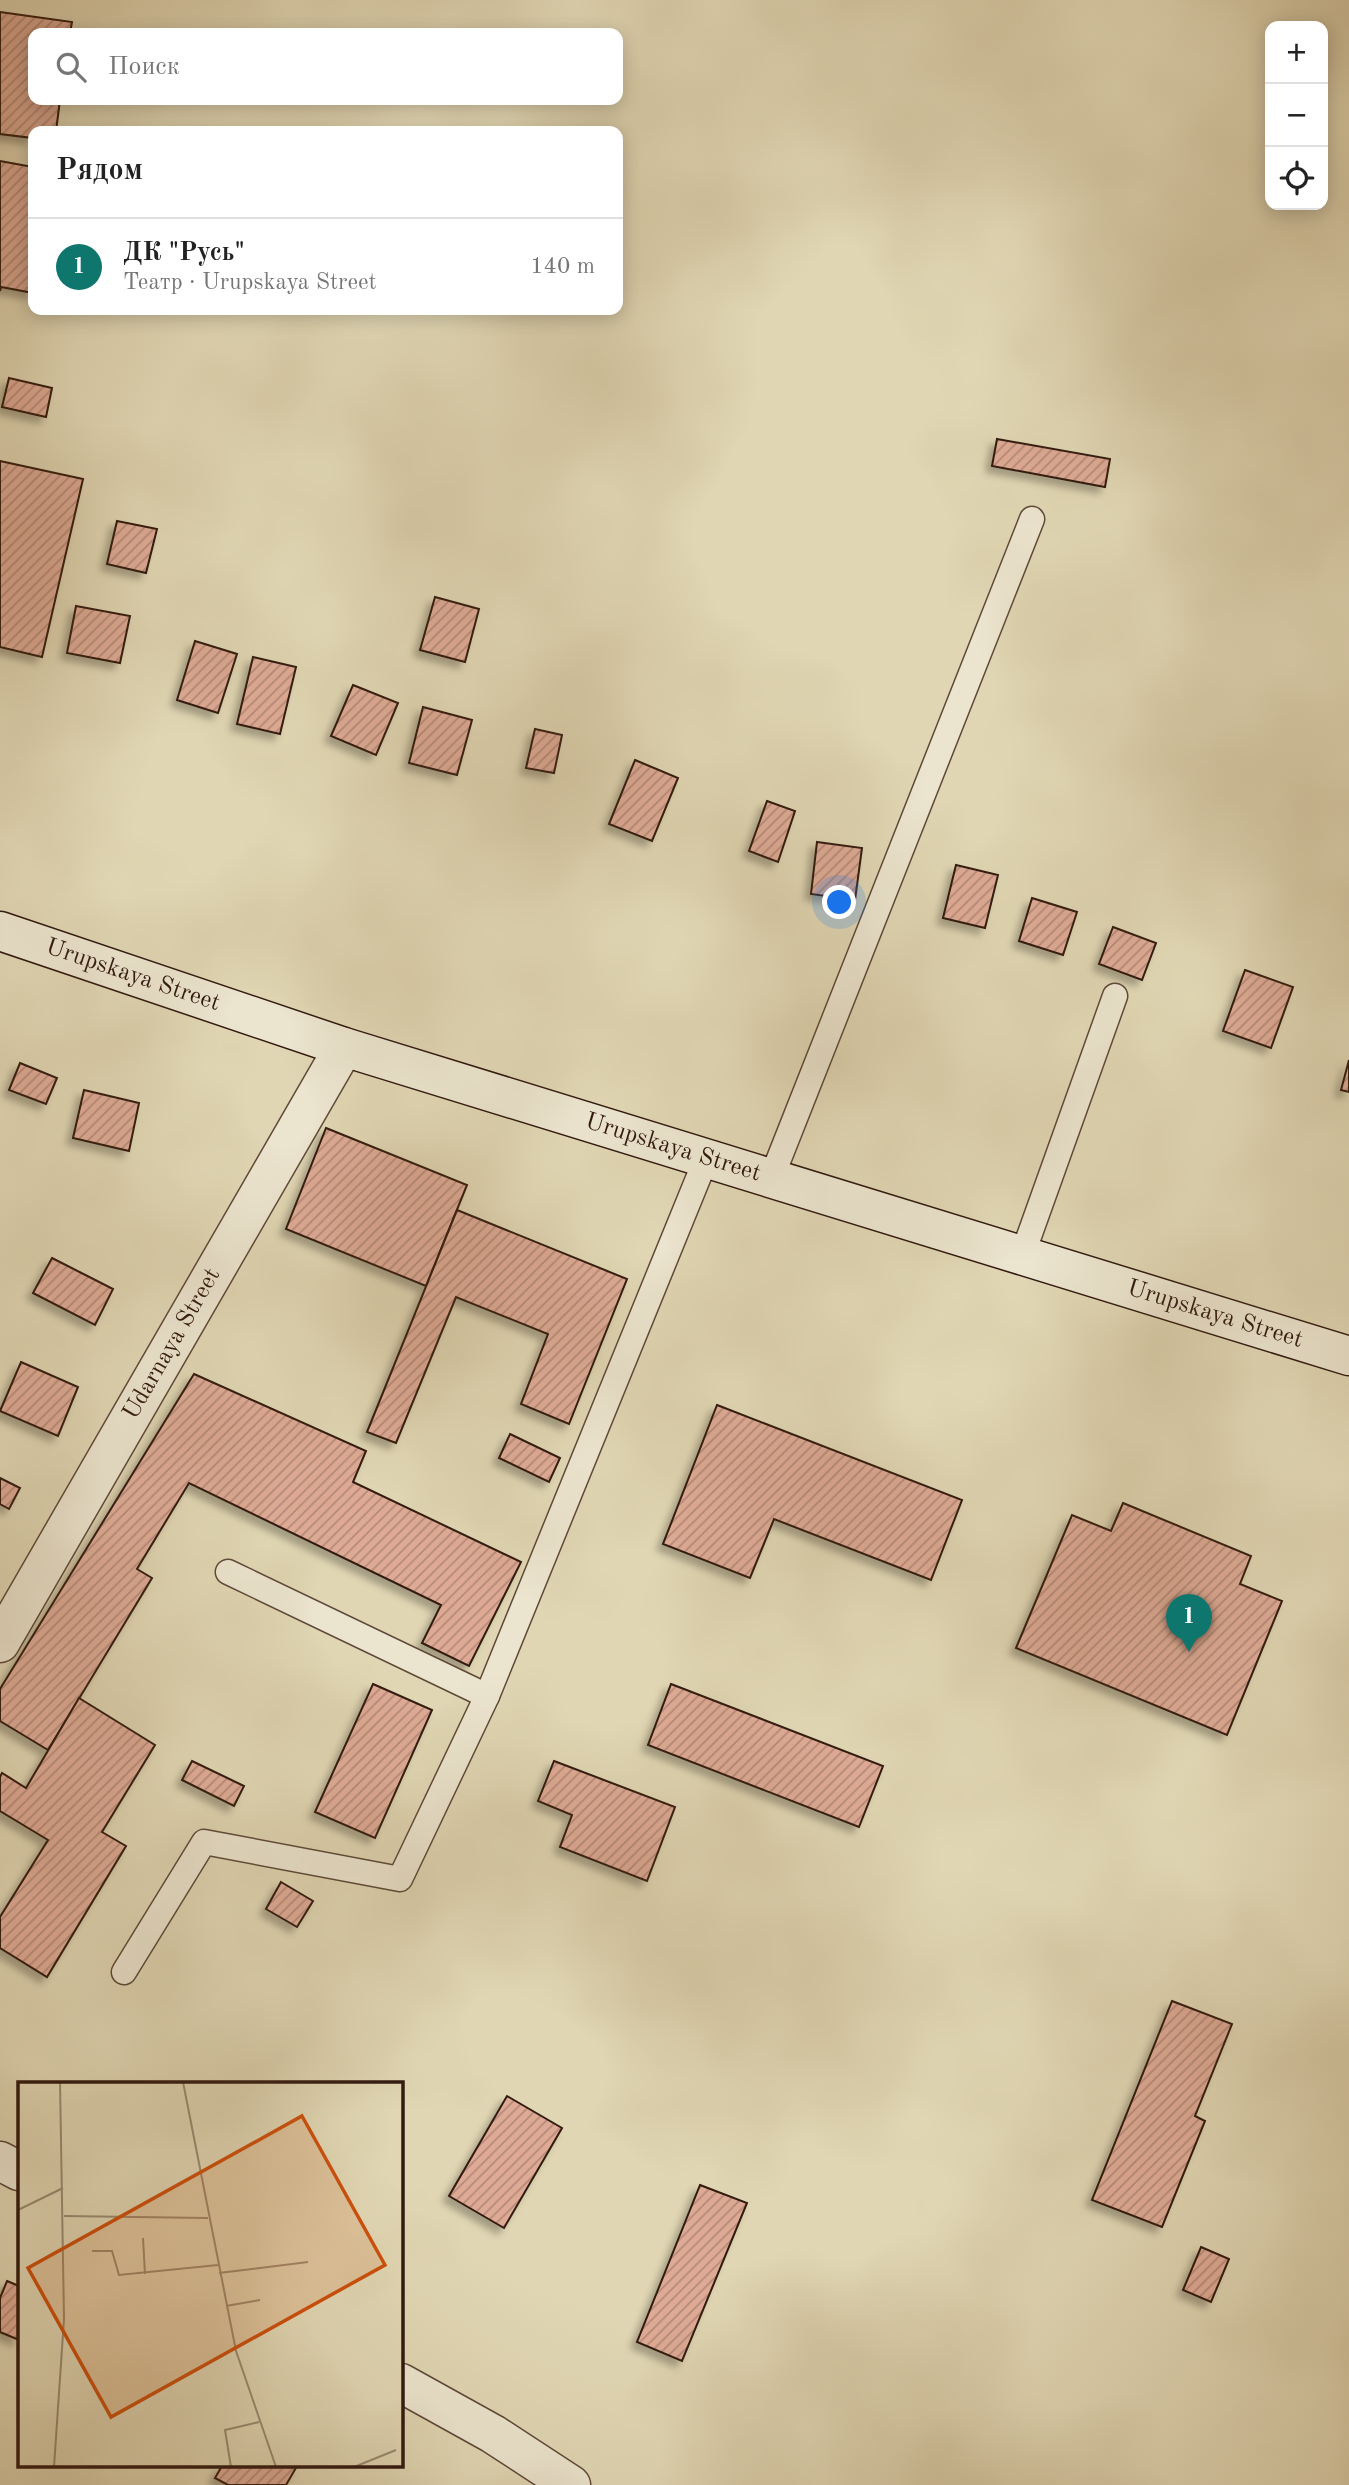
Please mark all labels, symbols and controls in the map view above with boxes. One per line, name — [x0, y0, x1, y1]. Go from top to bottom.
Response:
map controls — [1265, 21, 1328, 210]
button: + — [1265, 21, 1328, 84]
search box — [28, 28, 623, 105]
icon: search — [52, 48, 90, 86]
text: Поиск — [108, 54, 180, 80]
button: − — [1265, 84, 1328, 147]
button: locate — [1265, 147, 1328, 210]
text: Рядом — [56, 156, 143, 186]
text: ДК "Русь" — [123, 240, 245, 266]
text: 1 — [72, 255, 86, 278]
text: 140 m — [530, 255, 595, 278]
text: Театр · Urupskaya Street — [123, 271, 377, 294]
your location — [822, 885, 856, 919]
street label: Urupskaya Street — [42, 935, 223, 1016]
street label: Urupskaya Street — [582, 1110, 763, 1186]
street label: Udarnaya Street — [119, 1264, 225, 1424]
street label: Urupskaya Street — [1124, 1276, 1305, 1353]
pin: 1 — [1166, 1594, 1212, 1652]
inset map — [18, 2082, 402, 2468]

